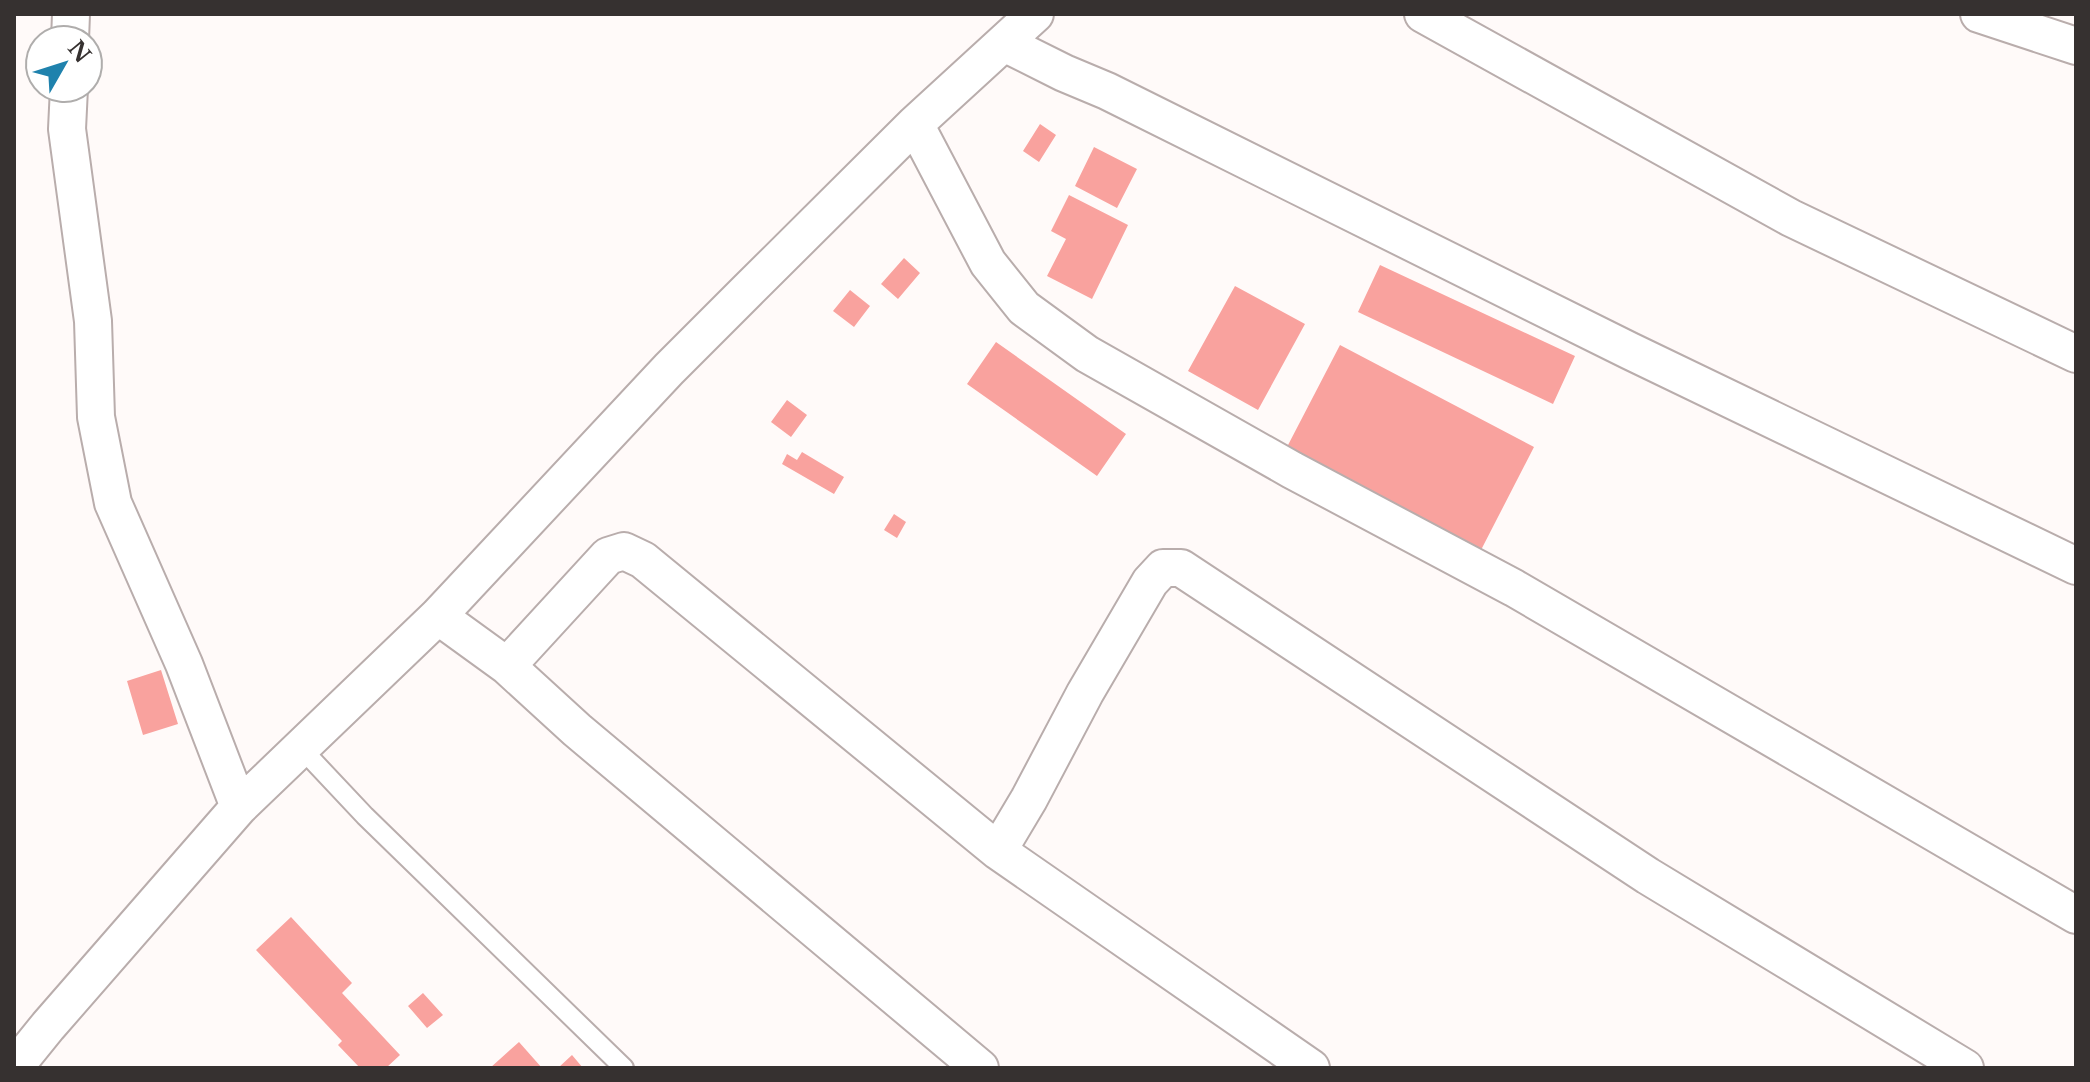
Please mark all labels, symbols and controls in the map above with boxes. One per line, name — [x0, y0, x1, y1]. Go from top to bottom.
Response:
north arrow — [24, 24, 104, 104]
text: N — [62, 35, 96, 69]

